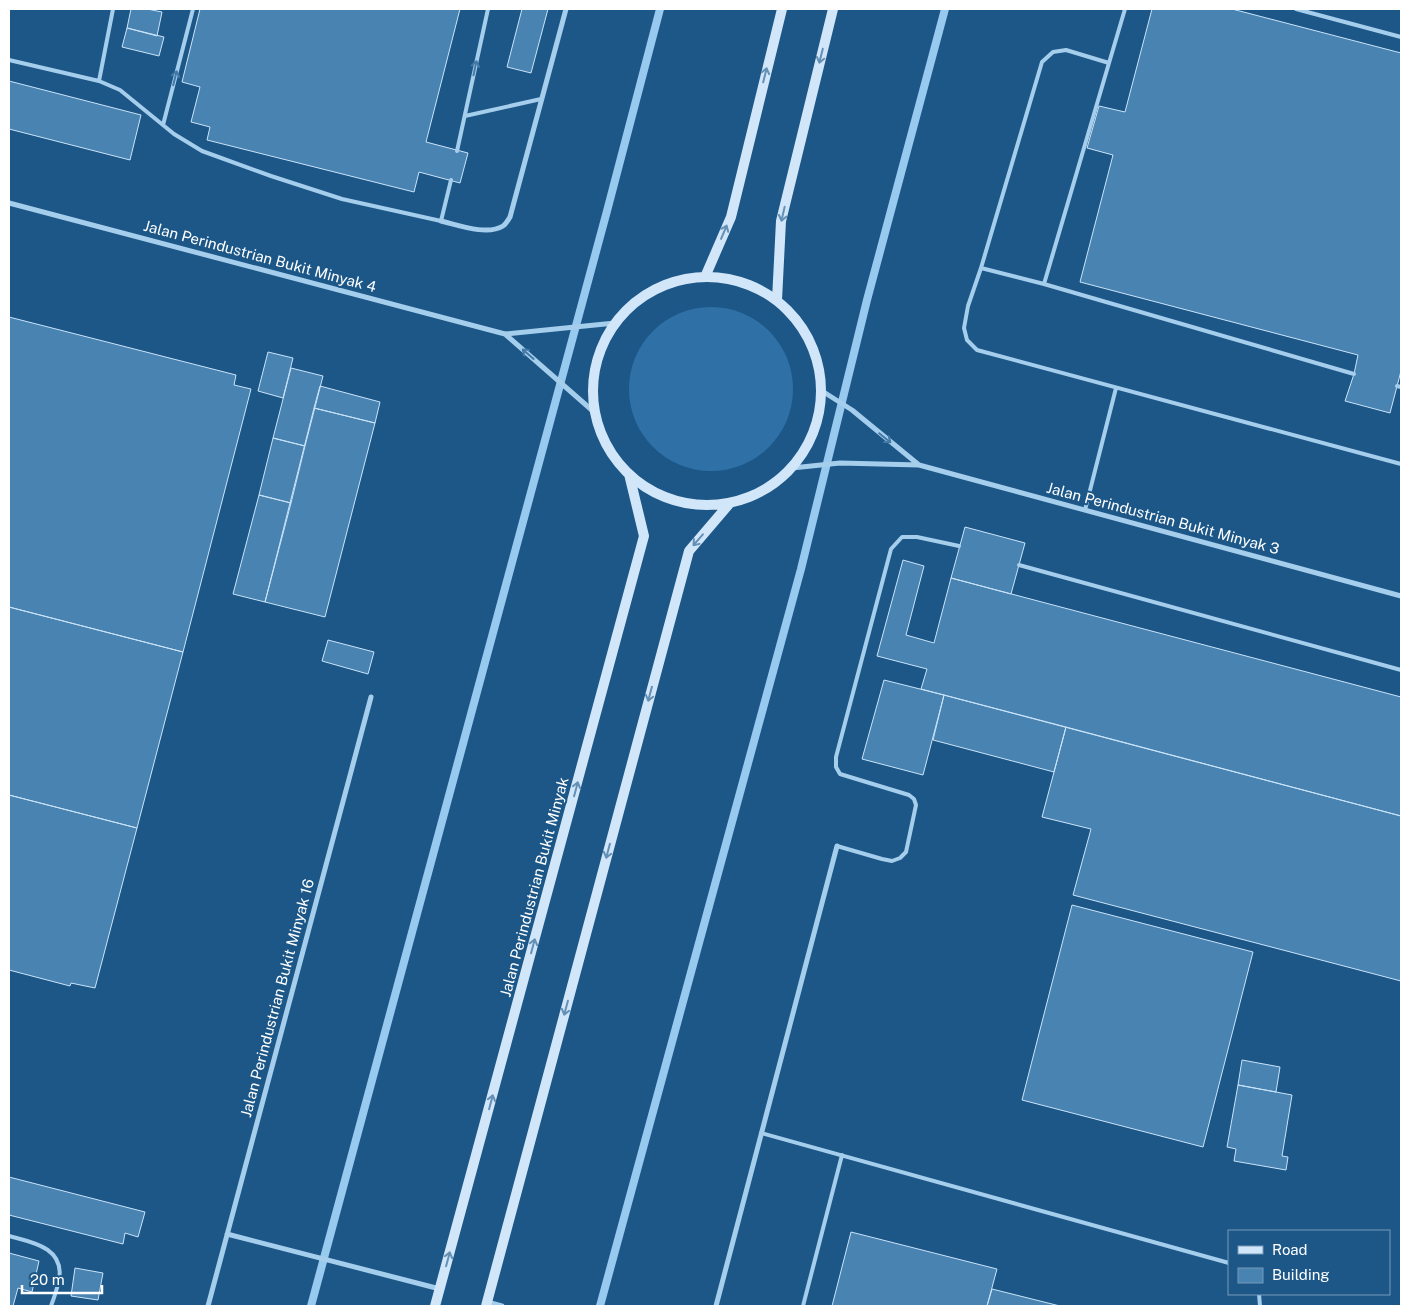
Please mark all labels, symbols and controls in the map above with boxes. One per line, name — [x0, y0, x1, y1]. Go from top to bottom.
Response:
one-way arrow — [816, 48, 825, 64]
one-way arrow — [471, 60, 481, 76]
one-way arrow — [761, 68, 771, 84]
one-way arrow — [171, 71, 181, 87]
one-way arrow — [778, 206, 787, 222]
street label: Jalan Perindustrian Bukit Minyak 4 — [142, 217, 378, 295]
one-way arrow — [720, 225, 730, 240]
one-way arrow — [521, 348, 534, 360]
one-way arrow — [879, 432, 892, 443]
street label: Jalan Perindustrian Bukit Minyak 3 — [1045, 479, 1281, 557]
one-way arrow — [693, 533, 704, 546]
one-way arrow — [645, 686, 655, 702]
street label: Jalan Perindustrian Bukit Minyak — [496, 775, 572, 999]
one-way arrow — [571, 781, 581, 797]
one-way arrow — [603, 842, 612, 858]
street label: Jalan Perindustrian Bukit Minyak 16 — [237, 877, 317, 1119]
one-way arrow — [529, 938, 538, 954]
one-way arrow — [561, 999, 570, 1015]
one-way arrow — [486, 1095, 496, 1111]
legend — [1228, 1230, 1390, 1295]
text: Road — [1272, 1241, 1308, 1258]
one-way arrow — [444, 1252, 453, 1268]
scale bar — [22, 1262, 102, 1294]
text: Building — [1272, 1266, 1330, 1283]
text: 20 m — [30, 1271, 65, 1288]

